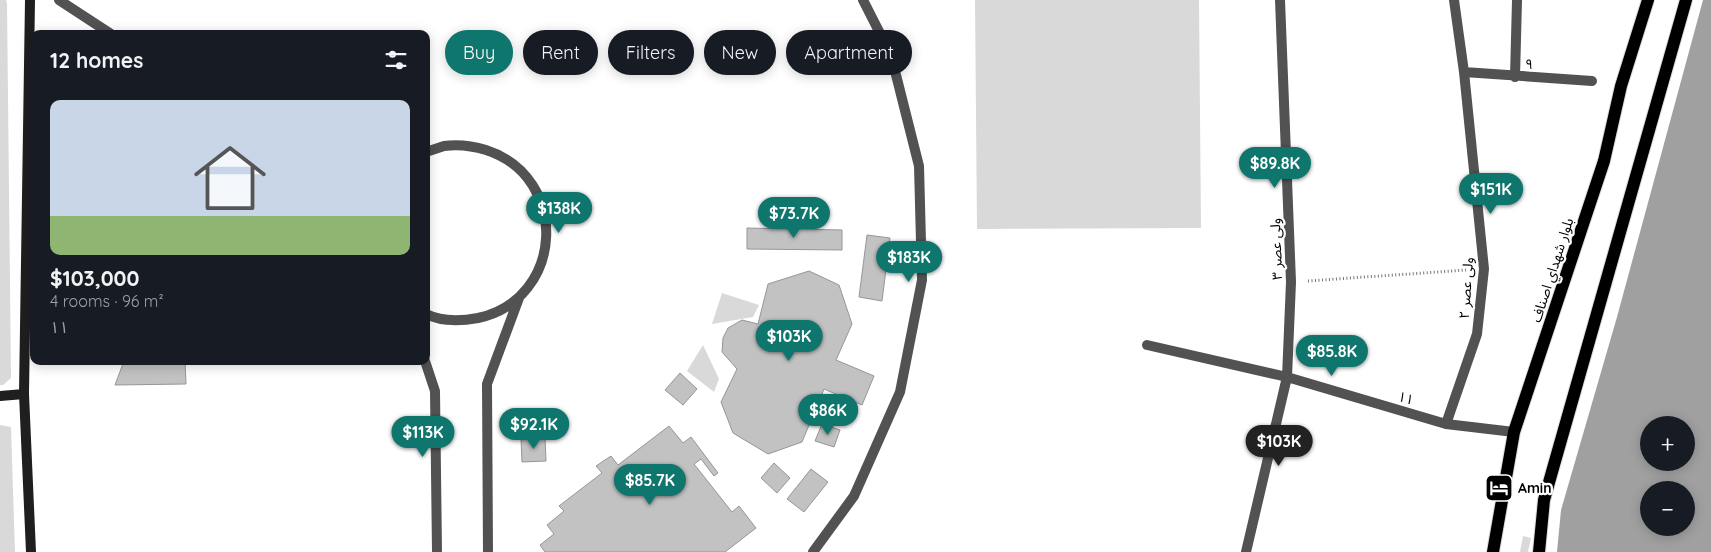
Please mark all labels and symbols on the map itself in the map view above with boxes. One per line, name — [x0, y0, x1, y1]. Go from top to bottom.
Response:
street label: ۹ — [1525, 55, 1533, 73]
pin: $89.8K — [1234, 146, 1316, 189]
pin: $151K — [1456, 172, 1526, 215]
pin: $138K — [524, 192, 594, 234]
pin: $73.7K — [753, 196, 835, 239]
street label: بلوار شهداي اصناف — [1527, 215, 1580, 325]
street label: ولی عصر ۳ — [1266, 218, 1286, 280]
pin: $183K — [874, 240, 944, 283]
street label: ولی عصر ۲ — [1455, 257, 1477, 319]
pin: $103K — [754, 320, 824, 362]
pin: $85.8K — [1291, 334, 1373, 377]
street label: ۱۱ — [1396, 387, 1416, 409]
pin: $86K — [798, 394, 858, 436]
pin: $92.1K — [493, 408, 575, 450]
pin: $113K — [388, 416, 458, 458]
pin: $103K — [1244, 424, 1314, 467]
pin: $85.7K — [609, 464, 691, 506]
hotel icon: Amin — [1484, 473, 1514, 503]
place label: Amin — [1518, 479, 1552, 497]

